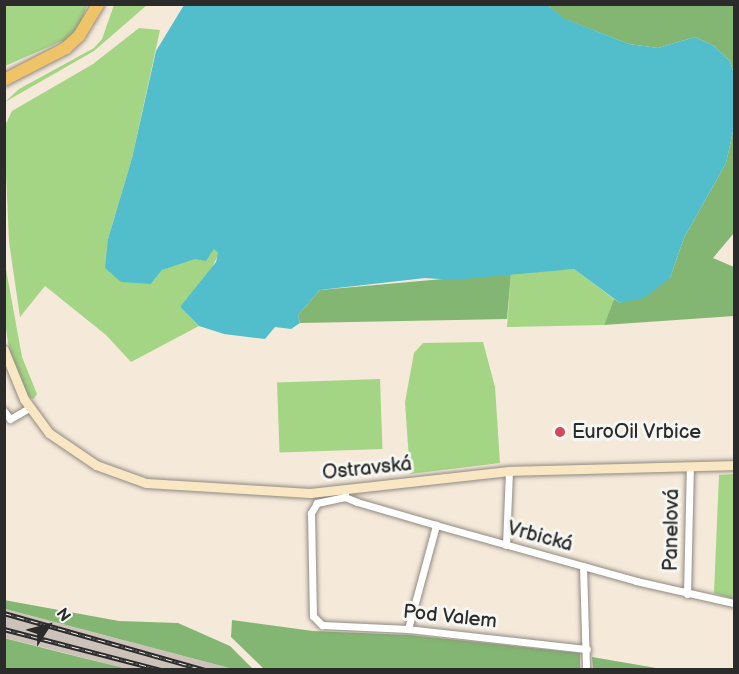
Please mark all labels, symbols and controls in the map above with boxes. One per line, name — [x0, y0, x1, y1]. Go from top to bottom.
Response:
place label: EuroOil Vrbice — [572, 420, 702, 444]
marker: EuroOil Vrbice — [553, 425, 567, 439]
street label: Ostravská — [321, 452, 413, 486]
street label: Panelová — [659, 489, 685, 571]
street label: Vrbická — [505, 517, 575, 557]
north arrow — [18, 596, 78, 656]
street label: Pod Valem — [402, 600, 498, 634]
text: N — [52, 605, 74, 626]

